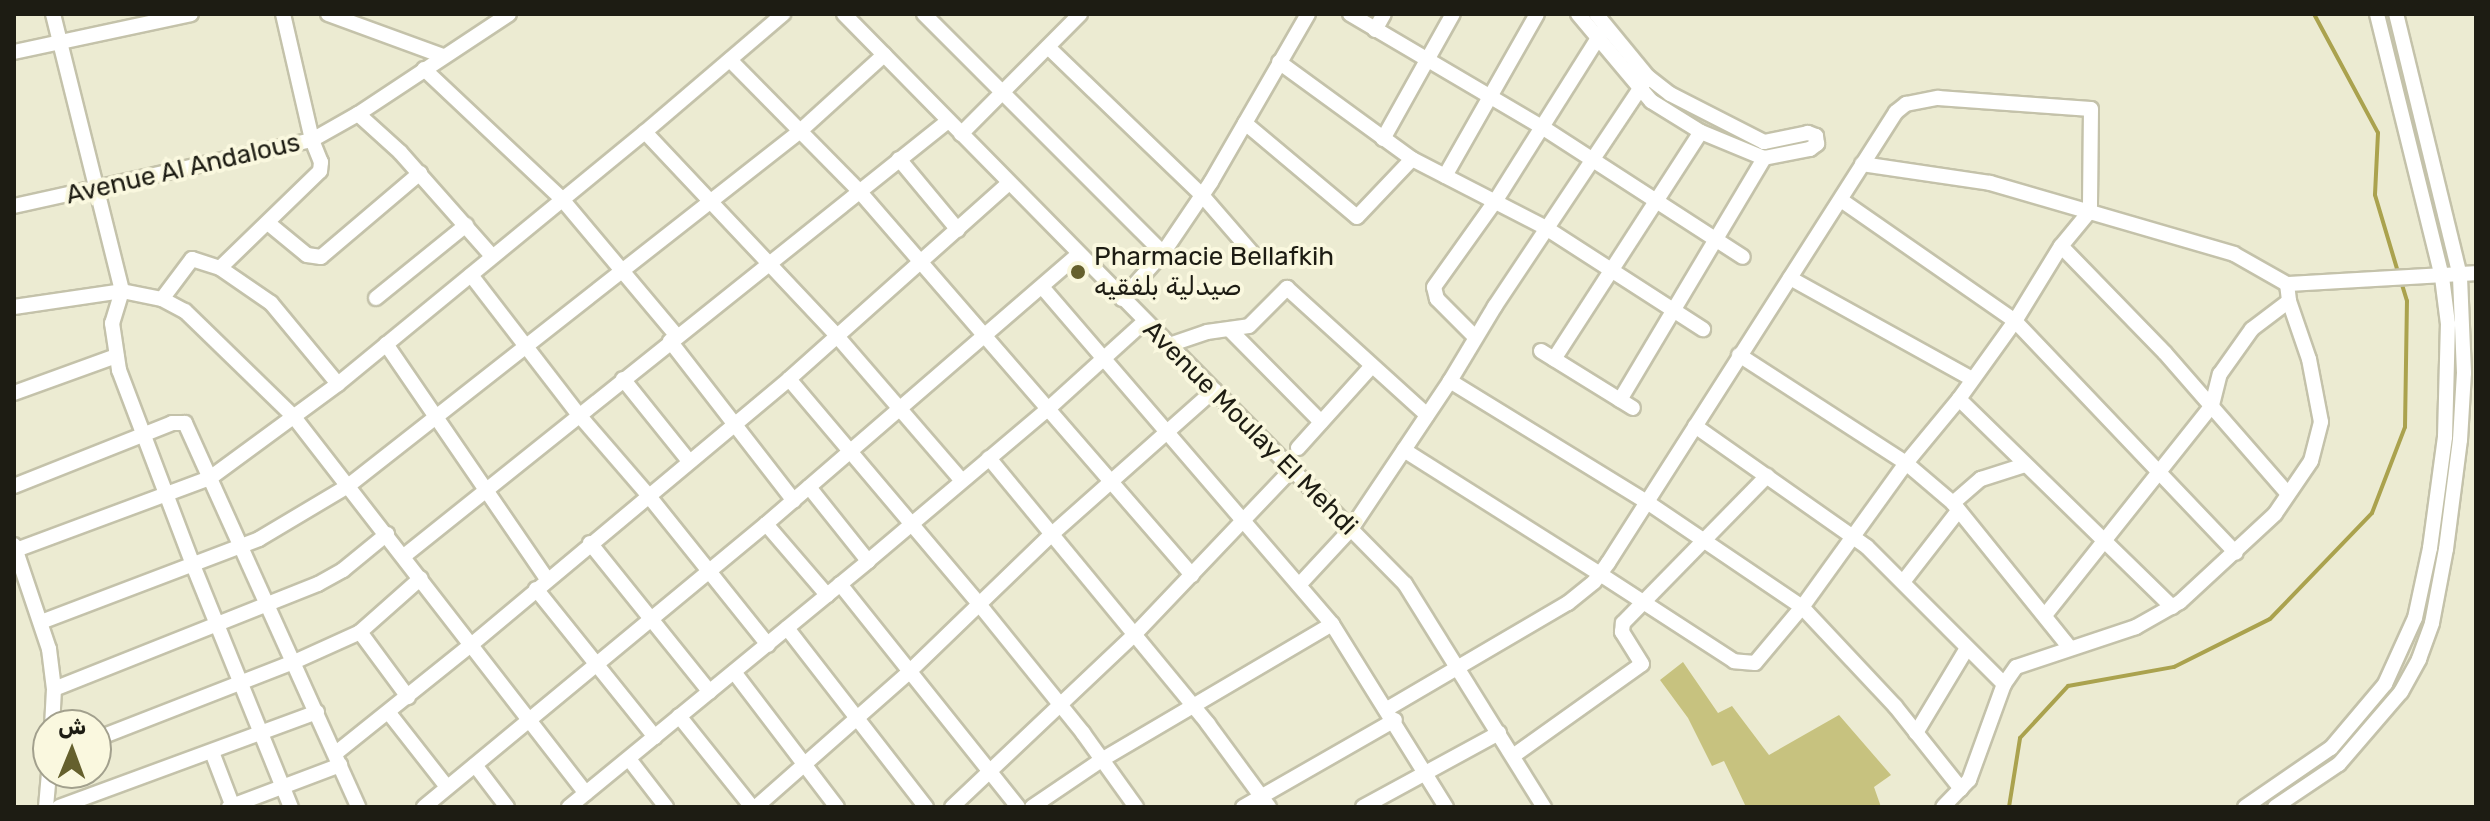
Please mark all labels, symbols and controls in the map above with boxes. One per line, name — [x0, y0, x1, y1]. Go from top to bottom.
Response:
street label: Avenue Al Andalous — [62, 127, 304, 211]
place label: Pharmacie Bellafkih صيدلية بلفقيه — [1094, 241, 1334, 302]
marker: Pharmacie Bellafkih صيدلية بلفقيه — [1069, 263, 1087, 281]
street label: Avenue Moulay El Mehdi — [1136, 314, 1364, 542]
north arrow — [32, 709, 112, 789]
text: ش — [58, 713, 87, 740]

